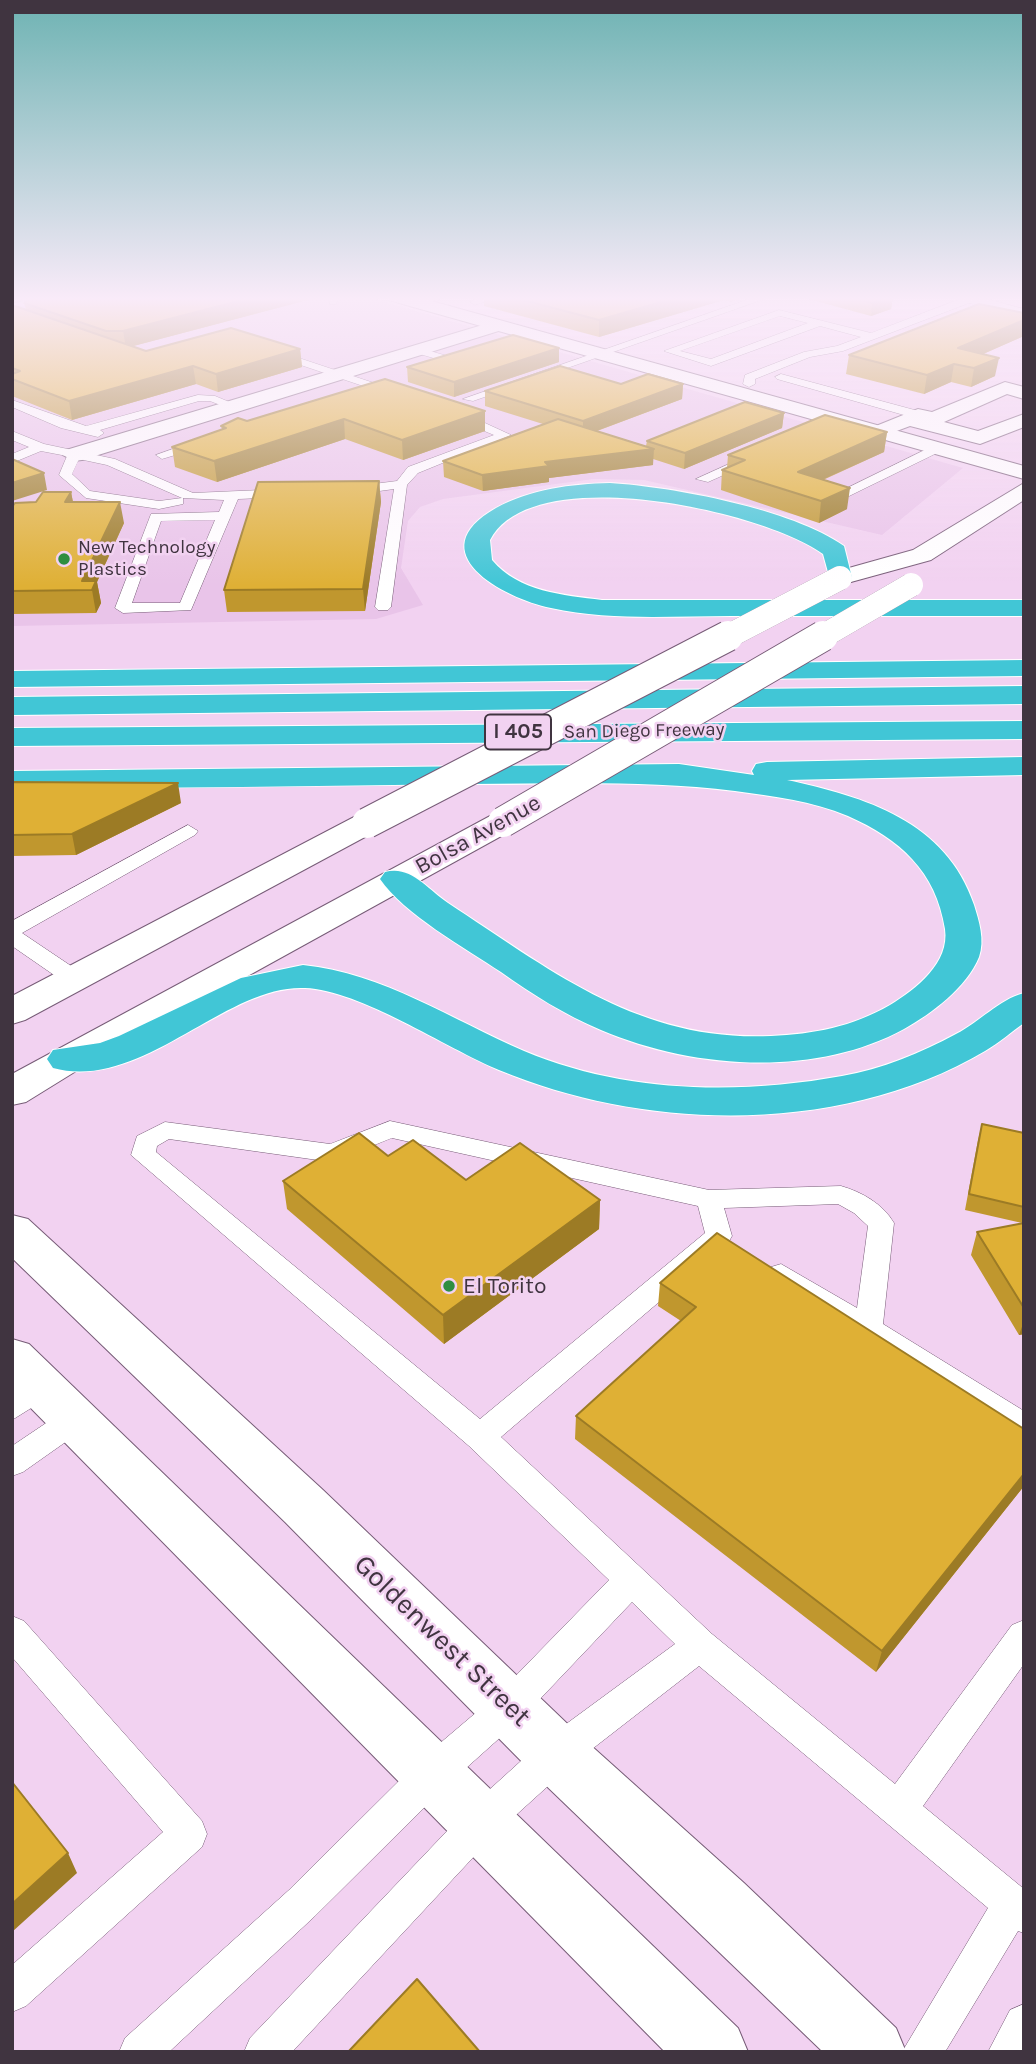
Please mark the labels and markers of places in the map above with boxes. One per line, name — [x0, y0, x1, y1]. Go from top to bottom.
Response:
place label: New Technology Plastics — [78, 537, 216, 581]
marker: New Technology Plastics — [56, 551, 72, 567]
place label: El Torito — [463, 1272, 546, 1300]
marker: El Torito — [441, 1278, 457, 1294]

